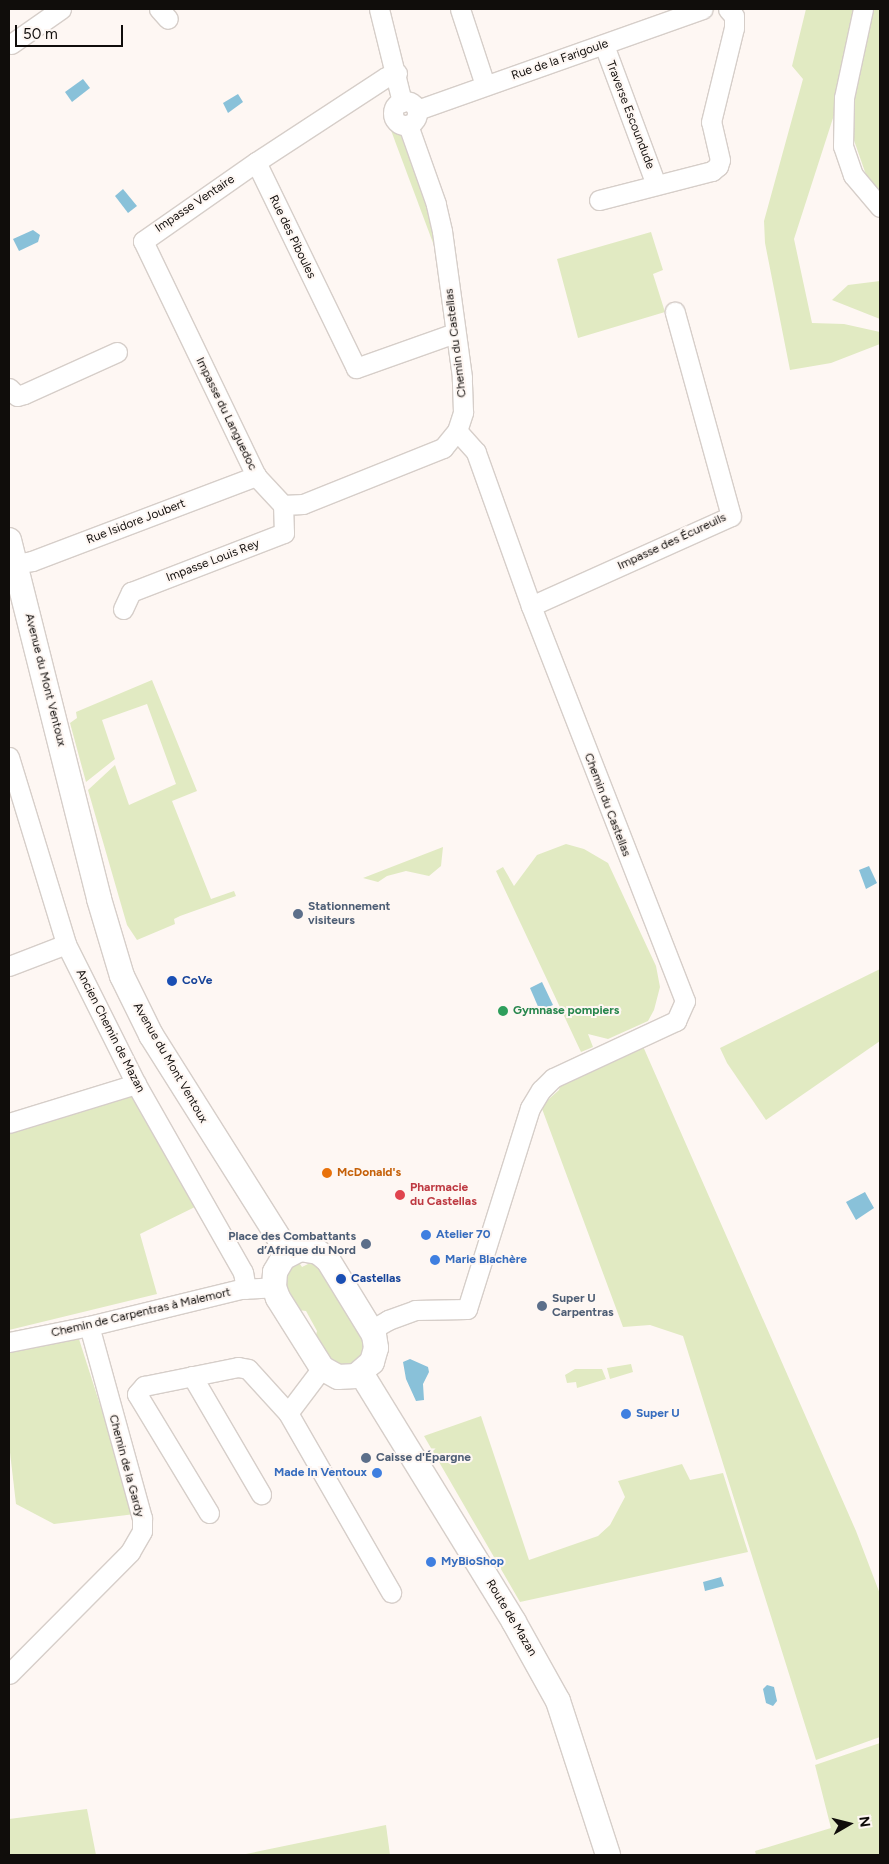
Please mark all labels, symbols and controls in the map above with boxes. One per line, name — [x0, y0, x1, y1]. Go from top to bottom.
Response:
scale bar — [18, 15, 125, 47]
text: 50 m — [23, 25, 58, 43]
street label: Rue de la Farigoule — [510, 37, 610, 83]
street label: Traverse Escoundude — [603, 59, 657, 171]
street label: Impasse Ventaire — [153, 172, 237, 236]
street label: Rue des Piboules — [266, 193, 318, 281]
street label: Chemin du Castellas — [442, 288, 470, 398]
street label: Impasse du Languedoc — [192, 355, 260, 473]
street label: Rue Isidore Joubert — [84, 496, 188, 548]
street label: Impasse des Écureuils — [615, 511, 729, 573]
street label: Impasse Louis Rey — [164, 537, 262, 585]
street label: Avenue du Mont Ventoux — [22, 612, 68, 748]
street label: Chemin du Castellas — [581, 751, 633, 859]
place label: Stationnement visiteurs — [308, 900, 390, 928]
marker: Stationnement visiteurs — [292, 908, 304, 920]
street label: Ancien Chemin de Mazan — [73, 967, 147, 1095]
place label: CoVe — [182, 974, 213, 988]
marker: CoVe — [166, 975, 178, 987]
street label: Avenue du Mont Ventoux — [130, 1000, 210, 1126]
place label: Gymnase pompiers — [513, 1004, 619, 1018]
marker: Gymnase pompiers — [497, 1005, 509, 1017]
place label: McDonald's — [337, 1166, 401, 1180]
marker: McDonald's — [321, 1167, 333, 1179]
place label: Pharmacie du Castellas — [410, 1181, 477, 1209]
marker: Pharmacie du Castellas — [394, 1189, 406, 1201]
place label: Atelier 70 — [436, 1228, 491, 1242]
marker: Atelier 70 — [420, 1229, 432, 1241]
place label: Place des Combattants d’Afrique du Nord — [228, 1230, 356, 1258]
marker: Place des Combattants d’Afrique du Nord — [360, 1238, 372, 1250]
place label: Marie Blachère — [445, 1253, 527, 1267]
marker: Marie Blachère — [429, 1254, 441, 1266]
place label: Castellas — [351, 1272, 401, 1286]
marker: Castellas — [335, 1273, 347, 1285]
street label: Chemin de Carpentras à Malemort — [50, 1285, 232, 1341]
place label: Super U Carpentras — [552, 1292, 614, 1320]
marker: Super U Carpentras — [536, 1300, 548, 1312]
place label: Super U — [636, 1407, 680, 1421]
marker: Super U — [620, 1408, 632, 1420]
street label: Chemin de la Gardy — [105, 1413, 147, 1519]
place label: Caisse d'Épargne — [376, 1451, 471, 1465]
marker: Caisse d'Épargne — [360, 1452, 372, 1464]
place label: Made In Ventoux — [274, 1466, 367, 1480]
marker: Made In Ventoux — [371, 1467, 383, 1479]
place label: MyBioShop — [441, 1555, 504, 1569]
marker: MyBioShop — [425, 1556, 437, 1568]
street label: Route de Mazan — [482, 1577, 540, 1659]
north arrow — [824, 1799, 874, 1849]
text: N — [855, 1815, 874, 1828]

